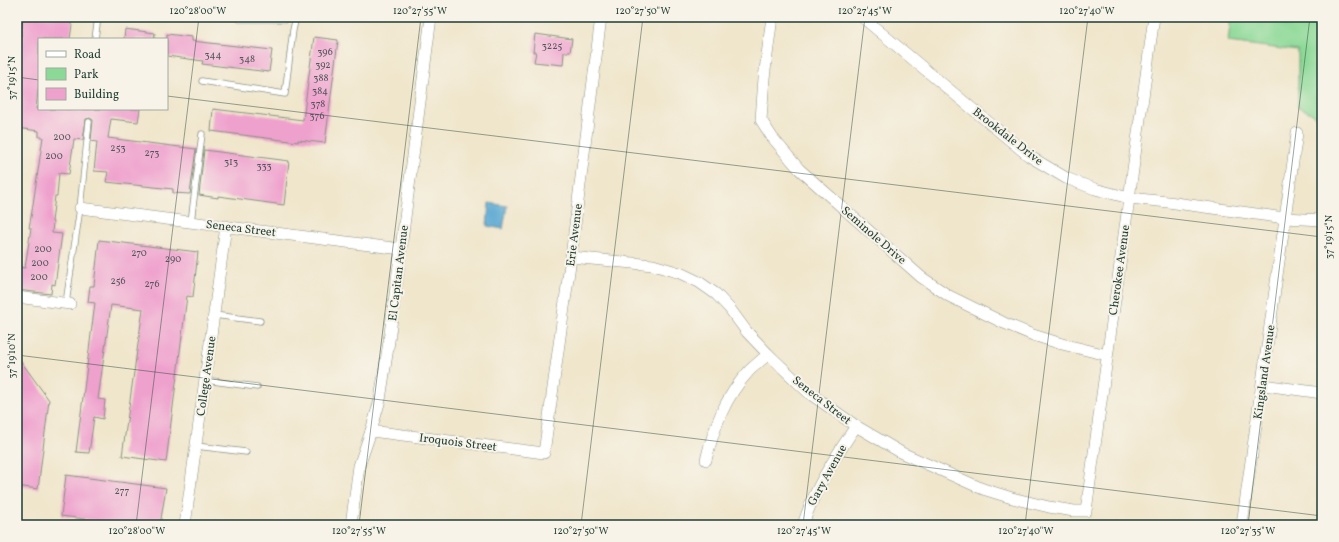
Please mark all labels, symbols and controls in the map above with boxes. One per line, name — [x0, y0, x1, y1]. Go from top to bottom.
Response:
text: 120°28'00"W — [170, 4, 226, 18]
text: 120°27'55"W — [393, 4, 447, 18]
text: 120°27'50"W — [616, 4, 670, 18]
text: 120°27'45"W — [838, 4, 892, 18]
text: 120°27'40"W — [1059, 4, 1115, 18]
legend — [38, 38, 168, 110]
house number: 3225 — [542, 39, 563, 53]
house number: 396 — [317, 45, 333, 59]
text: Road — [74, 47, 101, 63]
house number: 344 — [204, 48, 222, 62]
house number: 348 — [239, 52, 255, 66]
text: 37°19'15"N — [5, 55, 19, 100]
house number: 392 — [315, 58, 331, 72]
text: Park — [74, 67, 99, 83]
house number: 388 — [313, 71, 329, 85]
house number: 384 — [312, 84, 328, 98]
text: Building — [74, 87, 119, 103]
house number: 378 — [311, 97, 325, 111]
street label: Brookdale Drive — [969, 104, 1046, 170]
house number: 376 — [309, 109, 325, 123]
house number: 200 — [53, 130, 71, 144]
house number: 253 — [110, 141, 126, 155]
house number: 273 — [145, 146, 159, 160]
house number: 200 — [45, 149, 63, 163]
house number: 313 — [224, 155, 238, 169]
house number: 333 — [256, 159, 272, 173]
street label: Erie Avenue — [563, 202, 587, 267]
street label: Seminole Drive — [838, 203, 909, 269]
text: 37°19'15"N — [1322, 214, 1336, 259]
street label: Seneca Street — [205, 217, 277, 241]
street label: Cherokee Avenue — [1106, 223, 1134, 316]
street label: El Capitan Avenue — [385, 224, 413, 322]
house number: 200 — [34, 242, 52, 256]
house number: 270 — [131, 246, 147, 260]
house number: 290 — [165, 252, 181, 266]
house number: 200 — [31, 256, 49, 270]
house number: 200 — [30, 270, 48, 284]
house number: 256 — [110, 274, 126, 288]
house number: 276 — [144, 277, 160, 291]
street label: Kingsland Avenue — [1250, 324, 1280, 420]
text: 37°19'10"N — [5, 333, 19, 379]
street label: College Avenue — [193, 335, 221, 417]
street label: Seneca Street — [789, 373, 854, 429]
street label: Iroquois Street — [418, 430, 498, 456]
street label: Gary Avenue — [805, 442, 851, 509]
house number: 277 — [115, 484, 130, 498]
text: 120°28'00"W — [109, 524, 165, 538]
text: 120°27'55"W — [332, 524, 386, 538]
text: 120°27'50"W — [554, 524, 608, 538]
text: 120°27'45"W — [777, 524, 831, 538]
text: 120°27'40"W — [998, 524, 1054, 538]
text: 120°27'35"W — [1221, 524, 1275, 538]

